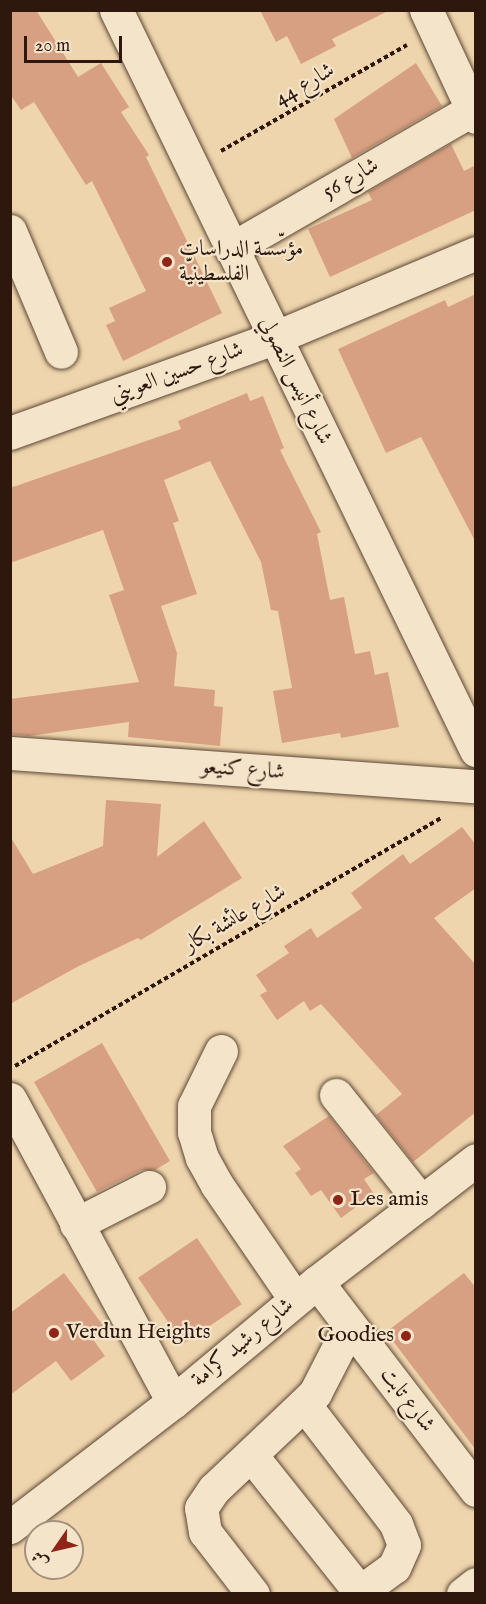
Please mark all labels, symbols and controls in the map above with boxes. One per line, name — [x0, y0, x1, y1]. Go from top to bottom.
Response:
scale bar — [27, 24, 124, 62]
text: 20 m — [35, 35, 70, 58]
street label: شارع 44 — [270, 57, 340, 113]
street label: شارع 56 — [318, 153, 384, 205]
place label: مؤسّسة الدراسات الفلسطينيّة — [179, 236, 303, 288]
marker: مؤسّسة الدراسات الفلسطينيّة — [160, 255, 174, 269]
street label: شارع أنيس النصولي — [253, 313, 337, 449]
street label: شارع حسين العويني — [107, 337, 247, 409]
street label: شارع كنيعو — [200, 754, 286, 786]
street label: شارع عائشة بكار — [179, 879, 291, 959]
place label: Les amis — [350, 1187, 429, 1213]
marker: Les amis — [331, 1193, 345, 1207]
street label: شارع رشيد كرامة — [187, 1293, 299, 1393]
place label: Verdun Heights — [66, 1320, 211, 1346]
place label: Goodies — [317, 1323, 394, 1349]
marker: Verdun Heights — [47, 1326, 61, 1340]
marker: Goodies — [399, 1329, 413, 1343]
street label: شارع تابت — [374, 1362, 440, 1438]
north arrow — [24, 1520, 84, 1580]
text: ش — [28, 1547, 53, 1571]

